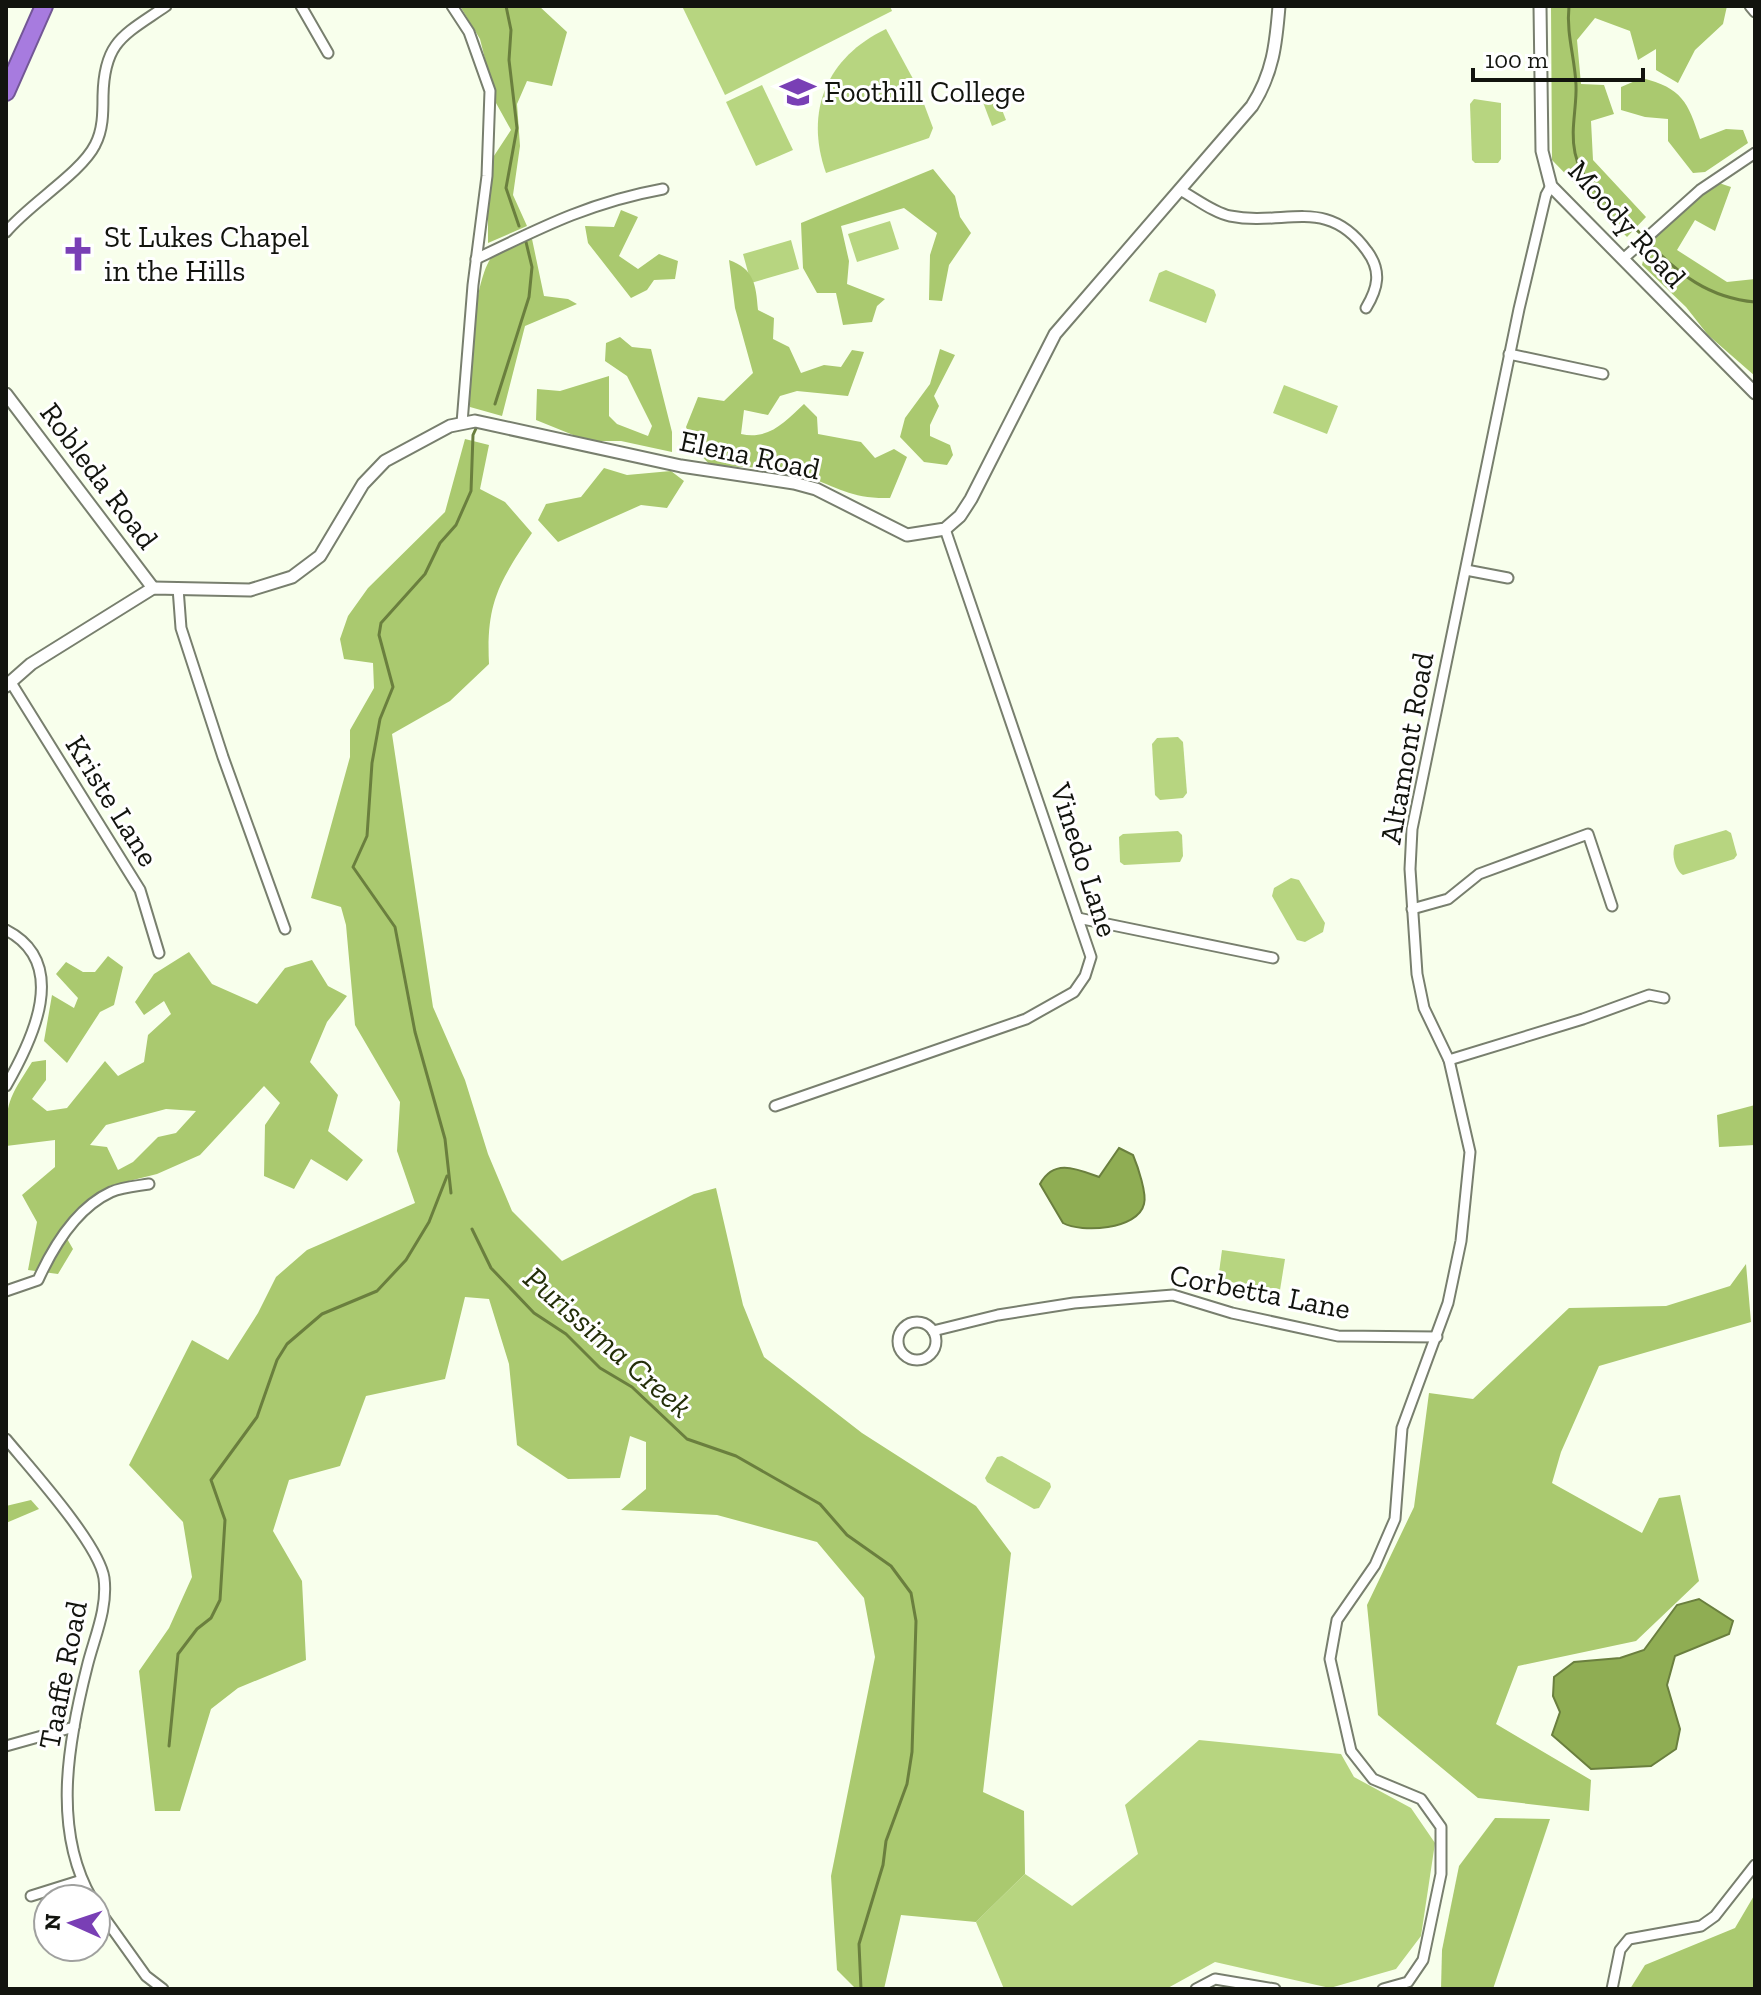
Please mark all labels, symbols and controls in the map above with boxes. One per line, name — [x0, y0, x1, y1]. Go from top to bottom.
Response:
scale bar — [1473, 32, 1643, 82]
text: 100 m — [1485, 45, 1548, 74]
school or university icon: Foothill College — [779, 73, 817, 111]
place label: Foothill College — [824, 74, 1025, 110]
street label: Moody Road — [1561, 153, 1694, 295]
place label: St Lukes Chapel in the Hills — [104, 219, 309, 289]
church icon: St Lukes Chapel in the Hills — [59, 235, 97, 273]
street label: Robleda Road — [32, 396, 166, 557]
street label: Elena Road — [676, 423, 824, 488]
street label: Altamont Road — [1372, 649, 1442, 847]
street label: Kriste Lane — [58, 729, 166, 873]
street label: Vinedo Lane — [1042, 778, 1126, 941]
street label: Corbetta Lane — [1167, 1257, 1353, 1327]
water label: Purissima Creek — [516, 1259, 700, 1425]
street label: Taaffe Road — [31, 1597, 95, 1752]
north arrow — [32, 1883, 112, 1963]
text: N — [39, 1913, 66, 1931]

